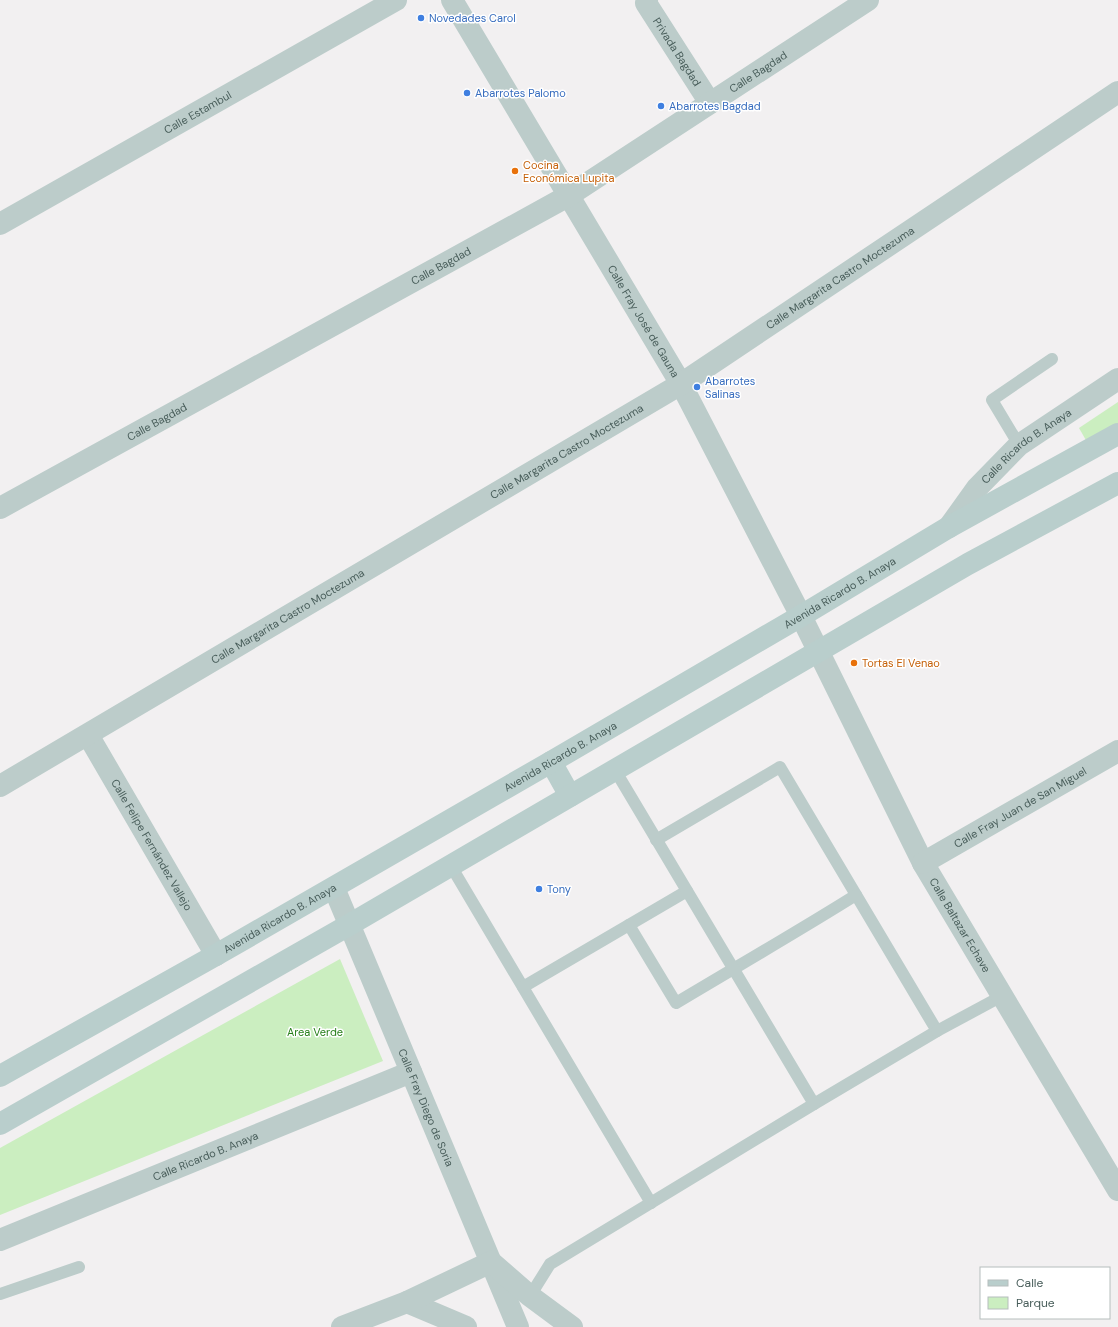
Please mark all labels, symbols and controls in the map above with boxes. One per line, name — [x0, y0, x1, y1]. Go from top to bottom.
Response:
place label: Novedades Carol — [429, 11, 516, 25]
marker: Novedades Carol — [416, 13, 426, 23]
street label: Privada Bagdad — [650, 15, 704, 89]
street label: Calle Bagdad — [726, 48, 790, 96]
place label: Abarrotes Palomo — [475, 86, 566, 100]
street label: Calle Estambul — [161, 88, 234, 137]
marker: Abarrotes Palomo — [462, 88, 472, 98]
place label: Abarrotes Bagdad — [669, 99, 761, 113]
marker: Abarrotes Bagdad — [656, 101, 666, 111]
place label: Cocina Económica Lupita — [523, 158, 614, 185]
marker: Cocina Económica Lupita — [510, 166, 520, 176]
street label: Calle Margarita Castro Moctezuma — [763, 223, 917, 332]
street label: Calle Bagdad — [408, 244, 473, 288]
street label: Calle Fray José de Gauna — [605, 262, 683, 380]
place label: Abarrotes Salinas — [705, 374, 755, 401]
marker: Abarrotes Salinas — [692, 382, 702, 392]
street label: Calle Bagdad — [124, 400, 189, 444]
street label: Calle Margarita Castro Moctezuma — [487, 401, 646, 502]
street label: Calle Ricardo B. Anaya — [978, 405, 1074, 487]
street label: Avenida Ricardo B. Anaya — [781, 554, 898, 631]
street label: Calle Margarita Castro Moctezuma — [208, 566, 367, 667]
place label: Tortas El Venao — [862, 656, 940, 670]
marker: Tortas El Venao — [849, 658, 859, 668]
street label: Avenida Ricardo B. Anaya — [501, 718, 619, 795]
street label: Calle Fray Juan de San Miguel — [951, 764, 1089, 851]
street label: Calle Felipe Fernández Vallejo — [108, 776, 196, 913]
street label: Calle Baltazar Echave — [926, 875, 994, 975]
street label: Avenida Ricardo B. Anaya — [221, 880, 339, 956]
place label: Tony — [547, 882, 571, 896]
marker: Tony — [534, 884, 544, 894]
park label: Area Verde — [287, 1025, 343, 1039]
street label: Calle Fray Diego de Soria — [395, 1047, 457, 1168]
street label: Calle Ricardo B. Anaya — [151, 1128, 260, 1184]
legend — [980, 1267, 1110, 1319]
text: Calle — [1016, 1275, 1043, 1291]
text: Parque — [1016, 1295, 1055, 1311]

